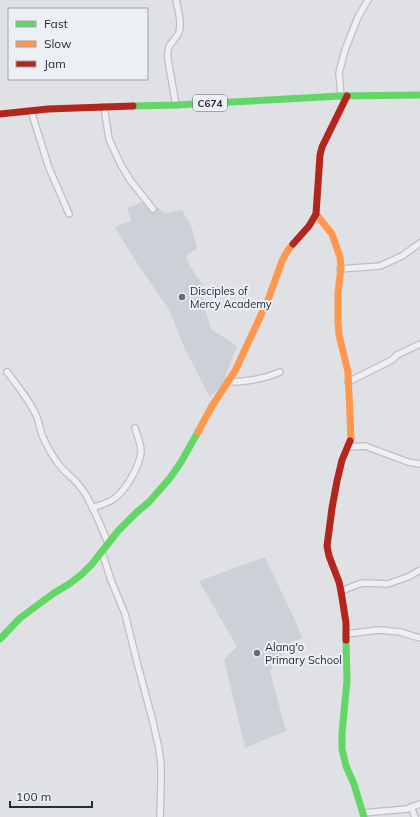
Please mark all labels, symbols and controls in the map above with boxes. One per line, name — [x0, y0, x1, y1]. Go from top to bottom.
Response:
legend — [8, 8, 148, 80]
text: Fast — [44, 16, 68, 31]
text: Slow — [44, 36, 72, 51]
text: Jam — [44, 56, 66, 71]
road number: C674 — [193, 95, 227, 111]
place label: Disciples of Mercy Academy — [190, 284, 272, 311]
marker: Disciples of Mercy Academy — [177, 292, 187, 302]
place label: Alang'o Primary School — [265, 640, 342, 667]
marker: Alang'o Primary School — [252, 648, 262, 658]
scale bar — [10, 783, 92, 809]
text: 100 m — [16, 789, 51, 804]

